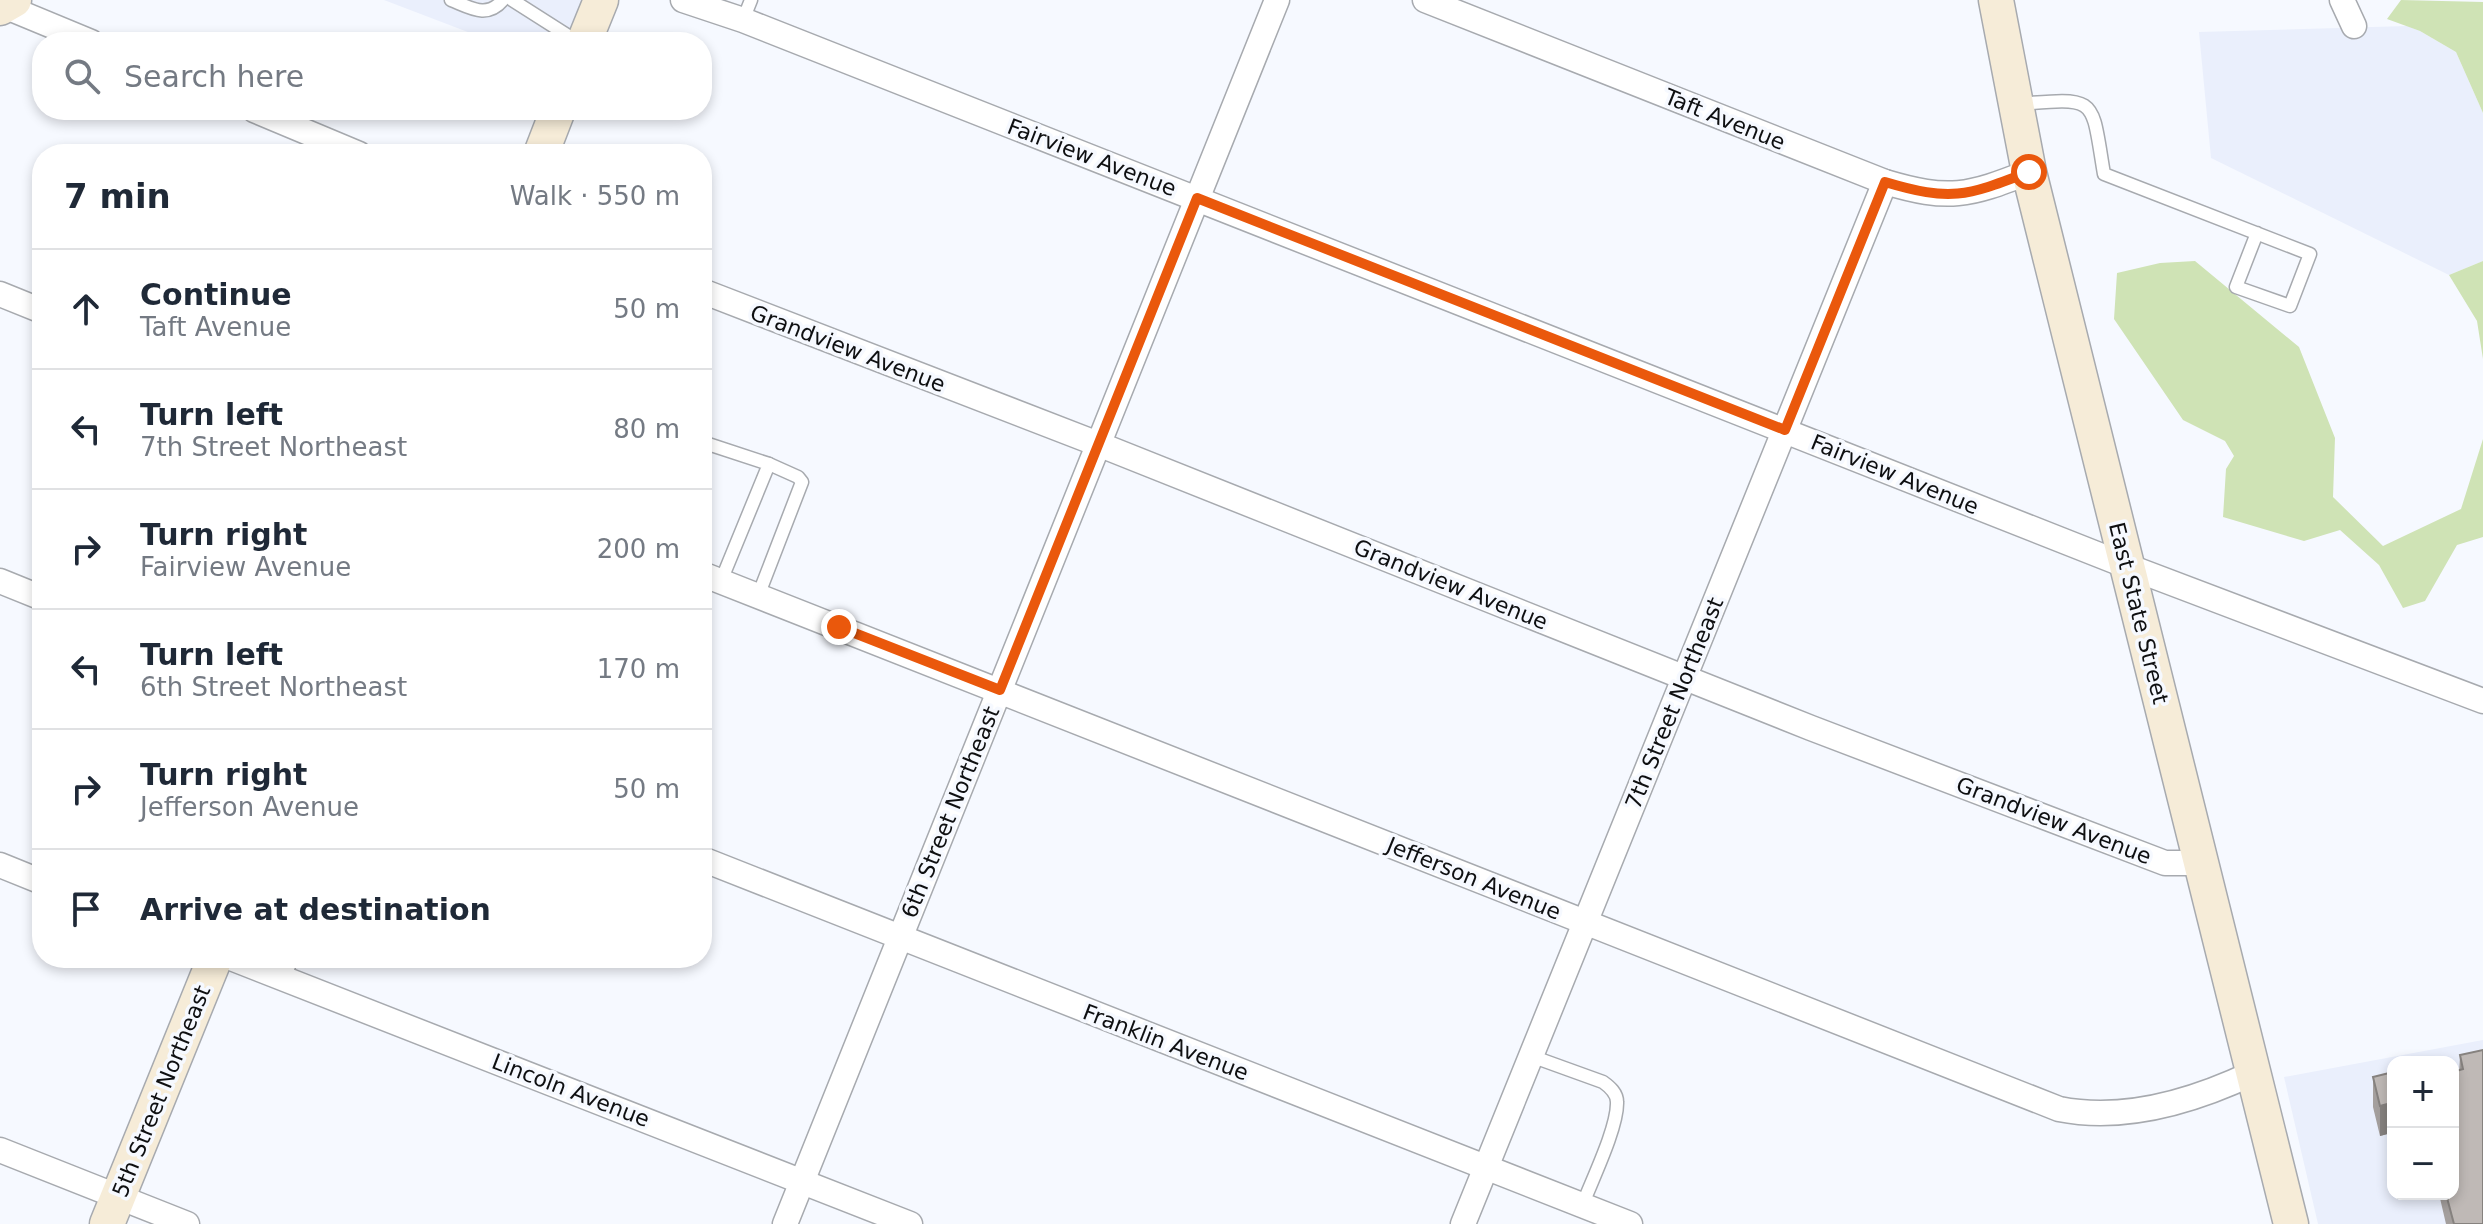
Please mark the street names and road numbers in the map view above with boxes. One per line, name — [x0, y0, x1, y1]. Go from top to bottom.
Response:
street label: Taft Avenue — [1660, 84, 1789, 155]
street label: Fairview Avenue — [1004, 114, 1180, 201]
street label: Grandview Avenue — [747, 300, 949, 397]
street label: Fairview Avenue — [1807, 429, 1982, 520]
street label: East State Street — [2104, 520, 2173, 707]
street label: Grandview Avenue — [1350, 534, 1551, 635]
street label: 7th Street Northeast — [1621, 593, 1729, 813]
street label: 6th Street Northeast — [897, 702, 1005, 922]
street label: Grandview Avenue — [1953, 772, 2155, 869]
street label: Jefferson Avenue — [1381, 831, 1564, 925]
street label: 5th Street Northeast — [108, 981, 216, 1201]
street label: Franklin Avenue — [1080, 999, 1252, 1086]
street label: Lincoln Avenue — [489, 1049, 653, 1132]

